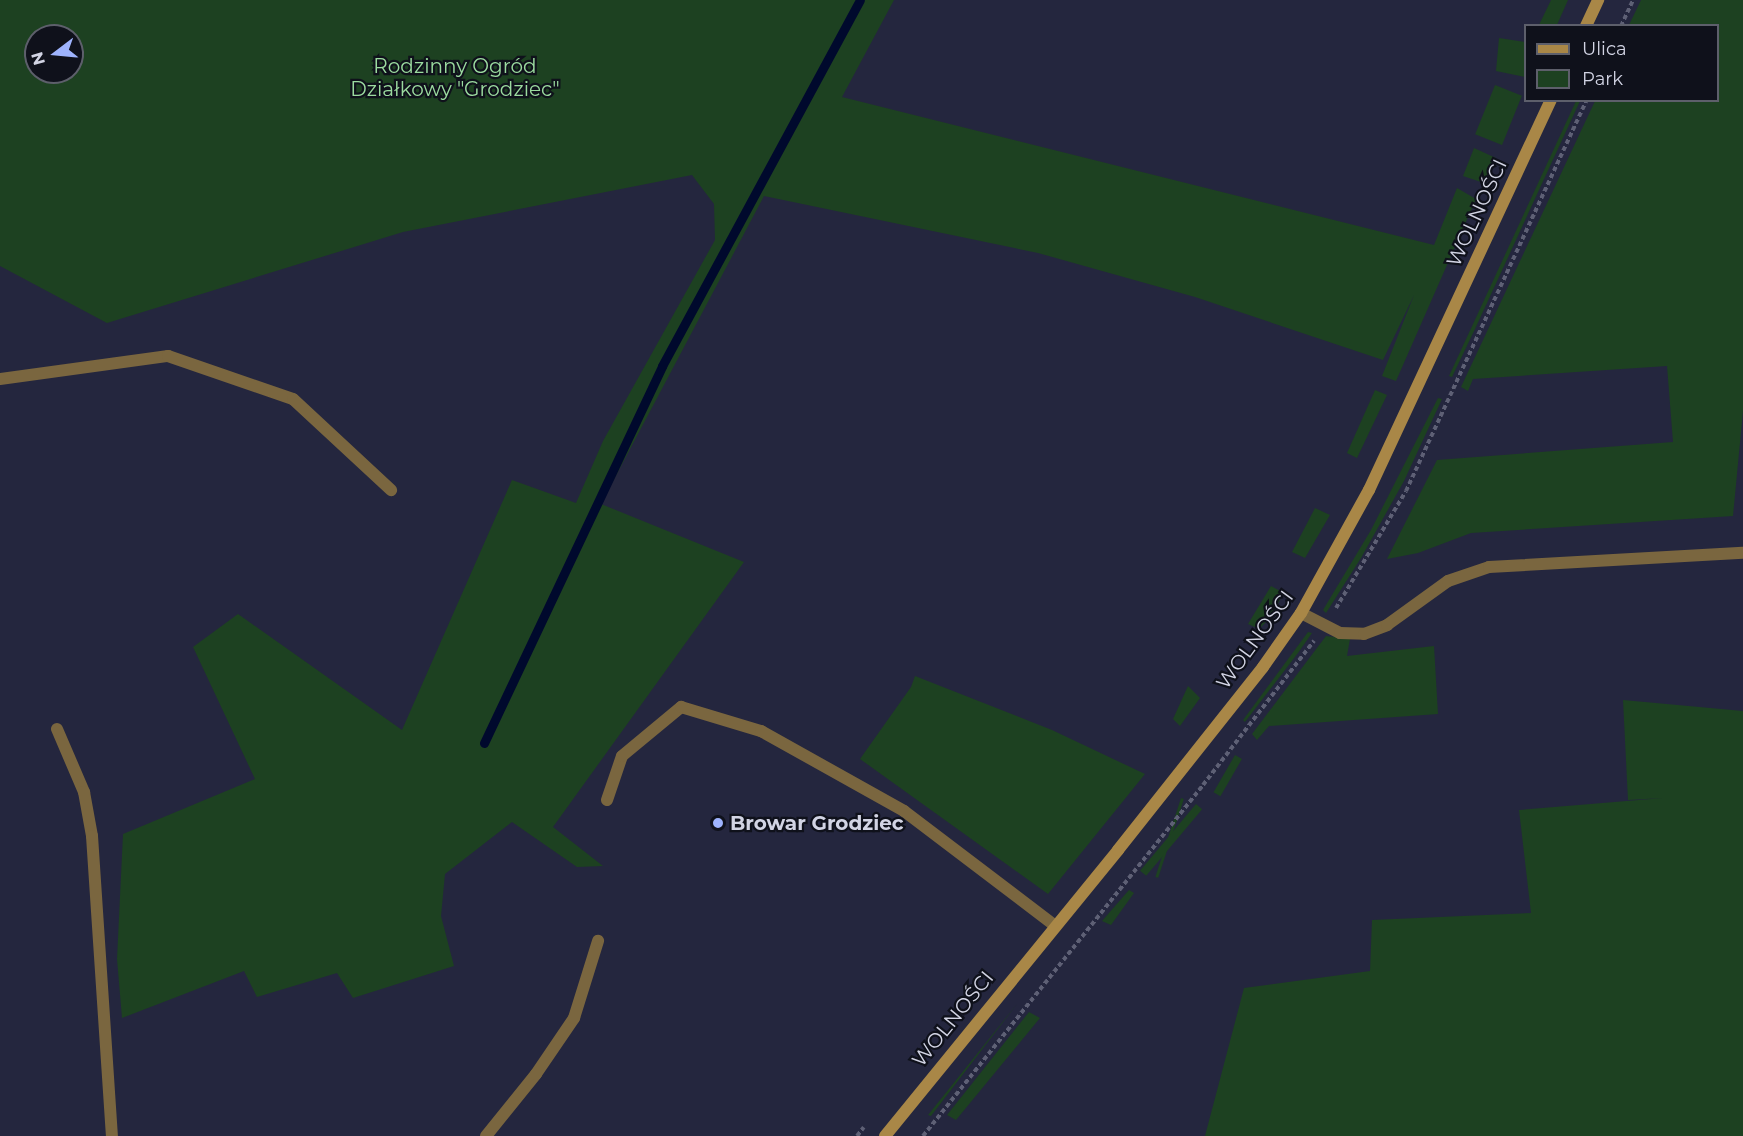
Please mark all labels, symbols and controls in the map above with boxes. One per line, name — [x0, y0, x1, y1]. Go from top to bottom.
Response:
north arrow — [24, 24, 84, 84]
legend — [1524, 24, 1719, 102]
text: Ulica — [1582, 38, 1627, 60]
text: N — [27, 50, 49, 67]
park label: Rodzinny Ogród Działkowy "Grodziec" — [350, 54, 560, 101]
text: Park — [1582, 68, 1623, 90]
street label: WOLNOŚCI — [1442, 155, 1512, 271]
street label: WOLNOŚCI — [1211, 586, 1299, 694]
place label: Browar Grodziec — [730, 811, 904, 835]
marker: Browar Grodziec — [711, 816, 725, 830]
street label: WOLNOŚCI — [907, 966, 999, 1072]

